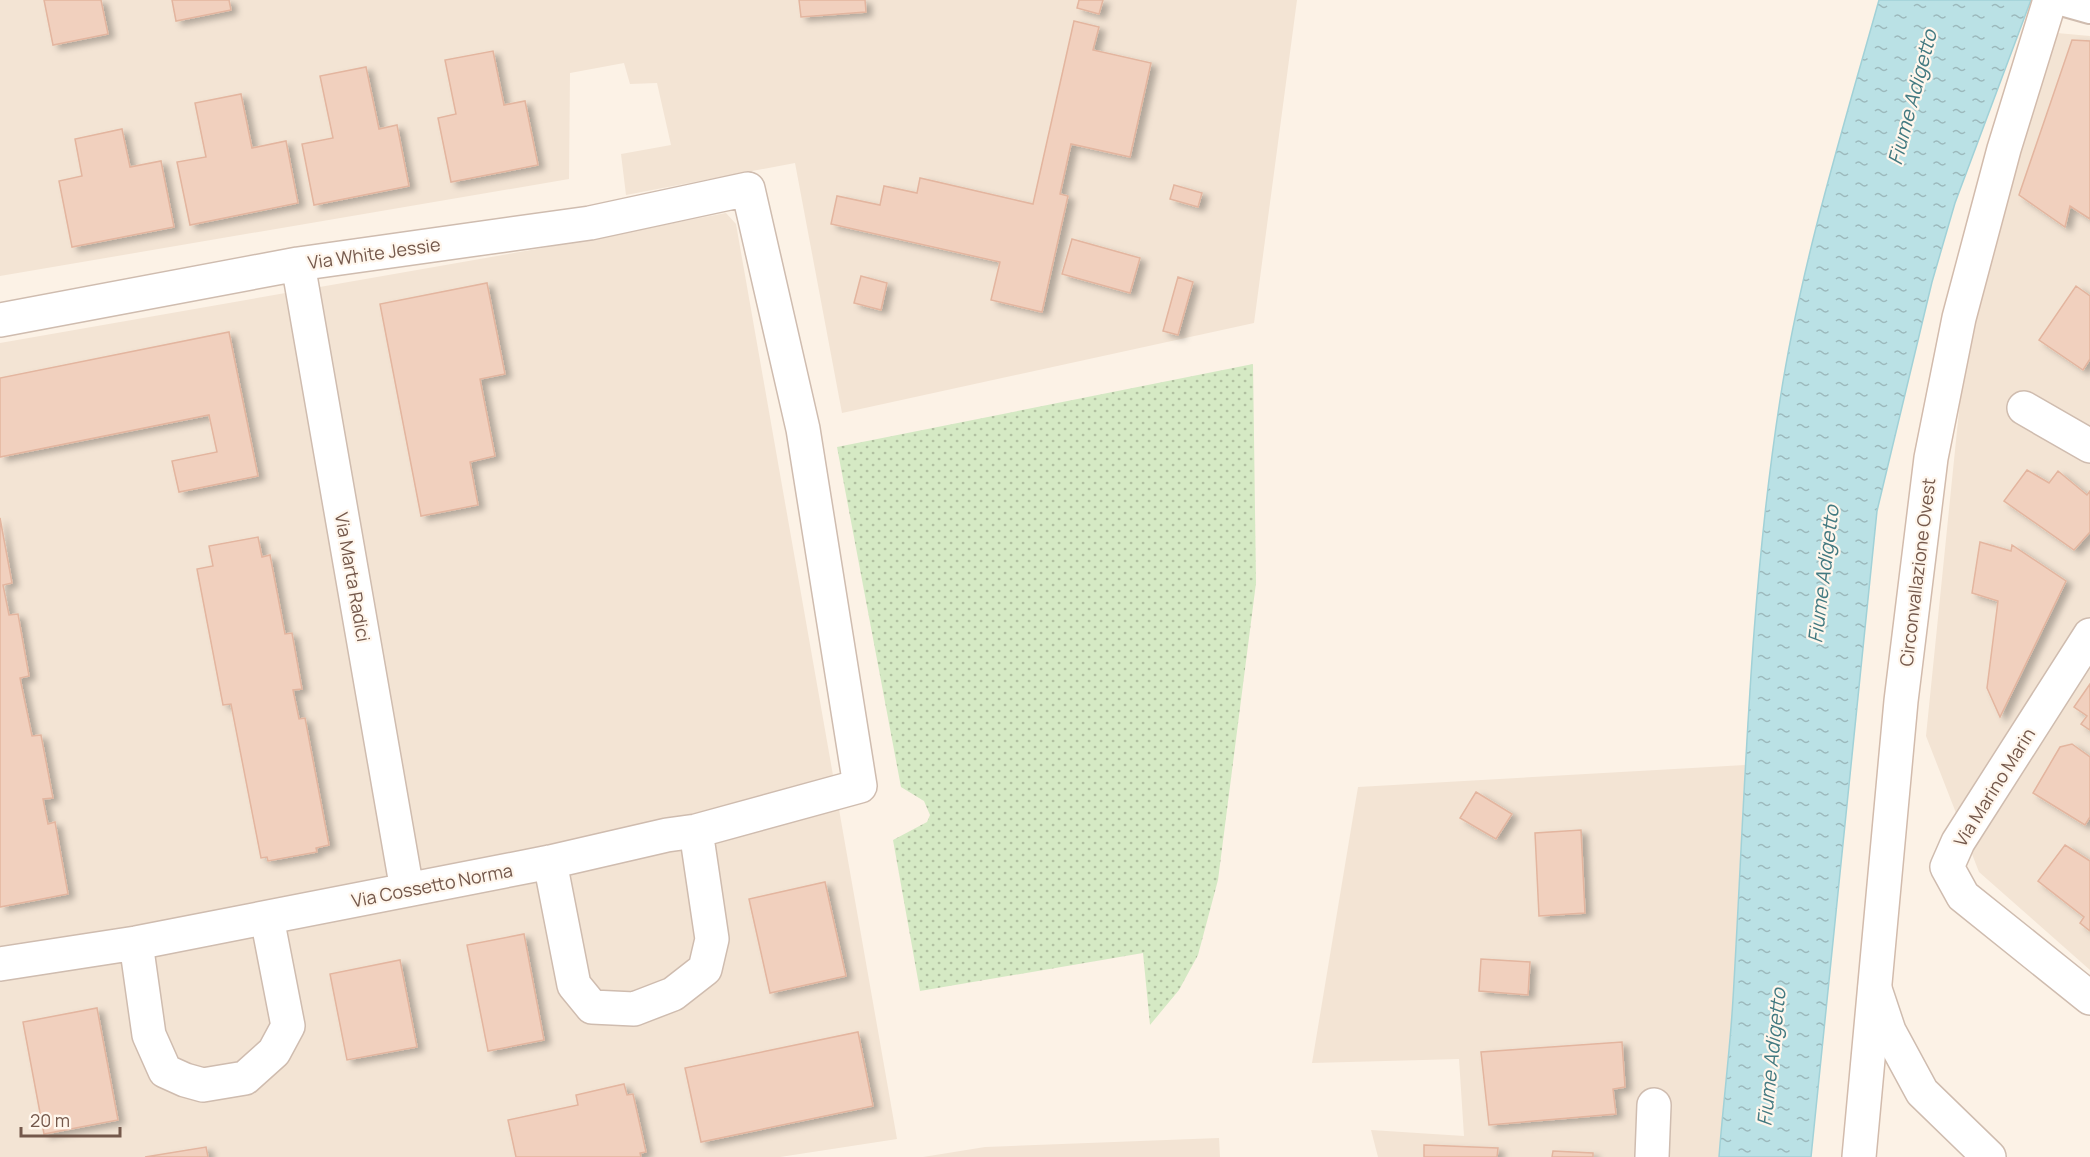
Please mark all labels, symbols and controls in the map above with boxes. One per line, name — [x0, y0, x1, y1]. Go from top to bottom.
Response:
water label: Fiume Adigetto — [1881, 25, 1943, 167]
street label: Via White Jessie — [306, 232, 442, 274]
street label: Circonvallazione Ovest — [1894, 476, 1940, 668]
water label: Fiume Adigetto — [1801, 502, 1845, 644]
street label: Via Marta Radici — [330, 510, 376, 644]
street label: Via Marino Marin — [1948, 723, 2040, 851]
street label: Via Cossetto Norma — [349, 858, 515, 912]
water label: Fiume Adigetto — [1750, 986, 1792, 1127]
scale bar — [21, 1100, 120, 1138]
text: 20 m — [30, 1108, 70, 1132]

